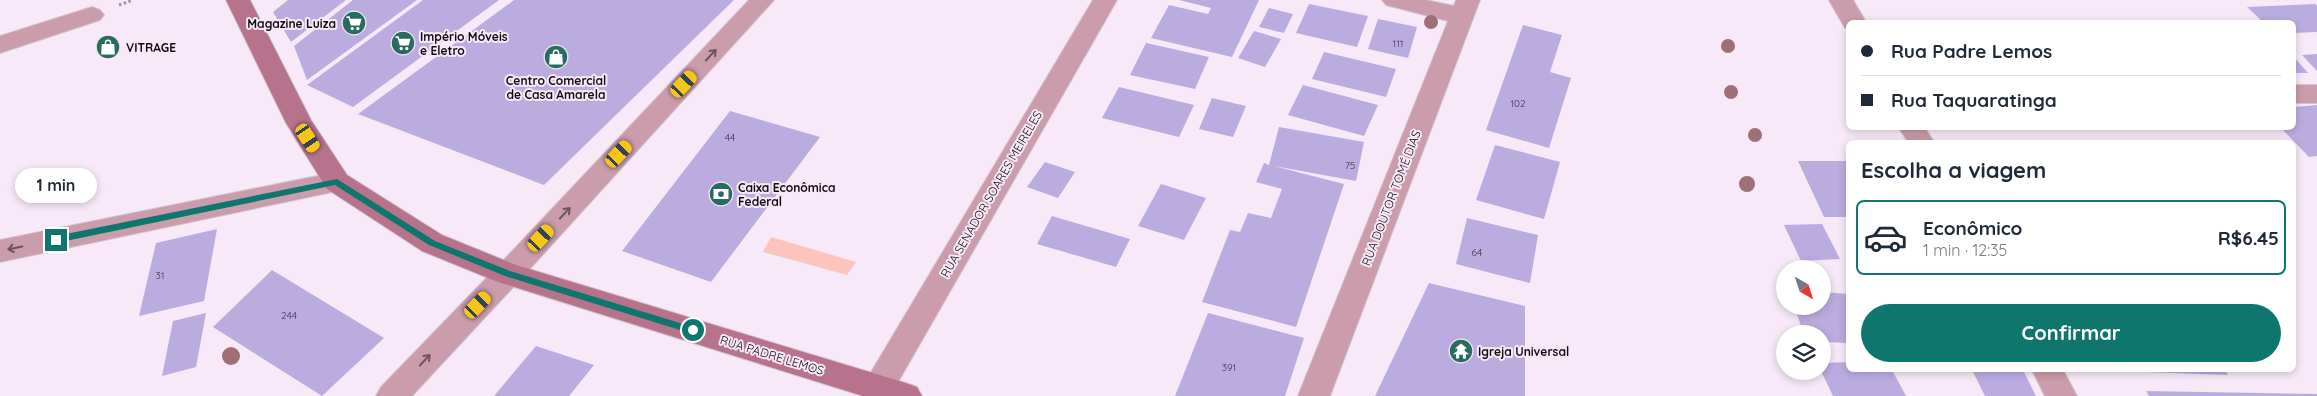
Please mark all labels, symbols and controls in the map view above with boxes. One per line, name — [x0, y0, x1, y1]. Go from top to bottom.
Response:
supermarket icon: Magazine Luiza — [341, 10, 367, 36]
place label: Magazine Luiza — [247, 16, 336, 31]
place label: Império Móveis e Eletro — [420, 29, 508, 58]
supermarket icon: Império Móveis e Eletro — [390, 30, 416, 56]
shop icon: VITRAGE — [95, 34, 121, 60]
house number: 111 — [1392, 37, 1404, 50]
text: Rua Padre Lemos — [1891, 39, 2052, 63]
place label: VITRAGE — [126, 40, 176, 55]
shop icon: Centro Comercial de Casa Amarela — [543, 44, 569, 70]
one-way arrow — [705, 49, 717, 62]
car — [668, 68, 699, 100]
place label: Centro Comercial de Casa Amarela — [506, 73, 606, 102]
text: Rua Taquaratinga — [1891, 88, 2057, 112]
house number: 102 — [1510, 97, 1526, 110]
street label: RUA SENADOR SOARES MEIRELES — [937, 108, 1045, 280]
car — [293, 121, 322, 155]
street label: RUA DOUTOR TOMÉ DIAS — [1358, 128, 1424, 268]
house number: 44 — [725, 131, 735, 144]
car — [603, 138, 634, 170]
text: Escolha a viagem — [1861, 156, 2046, 184]
house number: 75 — [1345, 159, 1355, 172]
callout: 1 min — [15, 168, 97, 202]
text: 1 min — [37, 175, 75, 195]
place label: Caixa Econômica Federal — [738, 180, 835, 209]
bank icon: Caixa Econômica Federal — [708, 181, 734, 207]
one-way arrow — [559, 206, 571, 219]
icon: car — [1863, 215, 1908, 260]
text: Econômico — [1923, 216, 2022, 240]
car — [525, 222, 556, 254]
text: R$6.45 — [2218, 226, 2279, 250]
route end — [45, 229, 67, 251]
text: 1 min · 12:35 — [1923, 240, 2007, 260]
one-way arrow — [7, 244, 23, 253]
house number: 64 — [1472, 246, 1482, 259]
north arrow — [1776, 260, 1831, 315]
map controls — [1776, 260, 1831, 380]
house number: 31 — [156, 269, 164, 282]
car — [462, 289, 493, 321]
button: Confirmar — [1861, 304, 2281, 362]
house number: 244 — [281, 309, 297, 322]
route start — [682, 319, 704, 341]
button: layers — [1776, 325, 1831, 380]
street label: RUA PADRE LEMOS — [718, 332, 826, 378]
temple icon: Igreja Universal — [1448, 338, 1474, 364]
place label: Igreja Universal — [1478, 344, 1569, 359]
one-way arrow — [419, 354, 431, 366]
house number: 391 — [1222, 361, 1236, 374]

